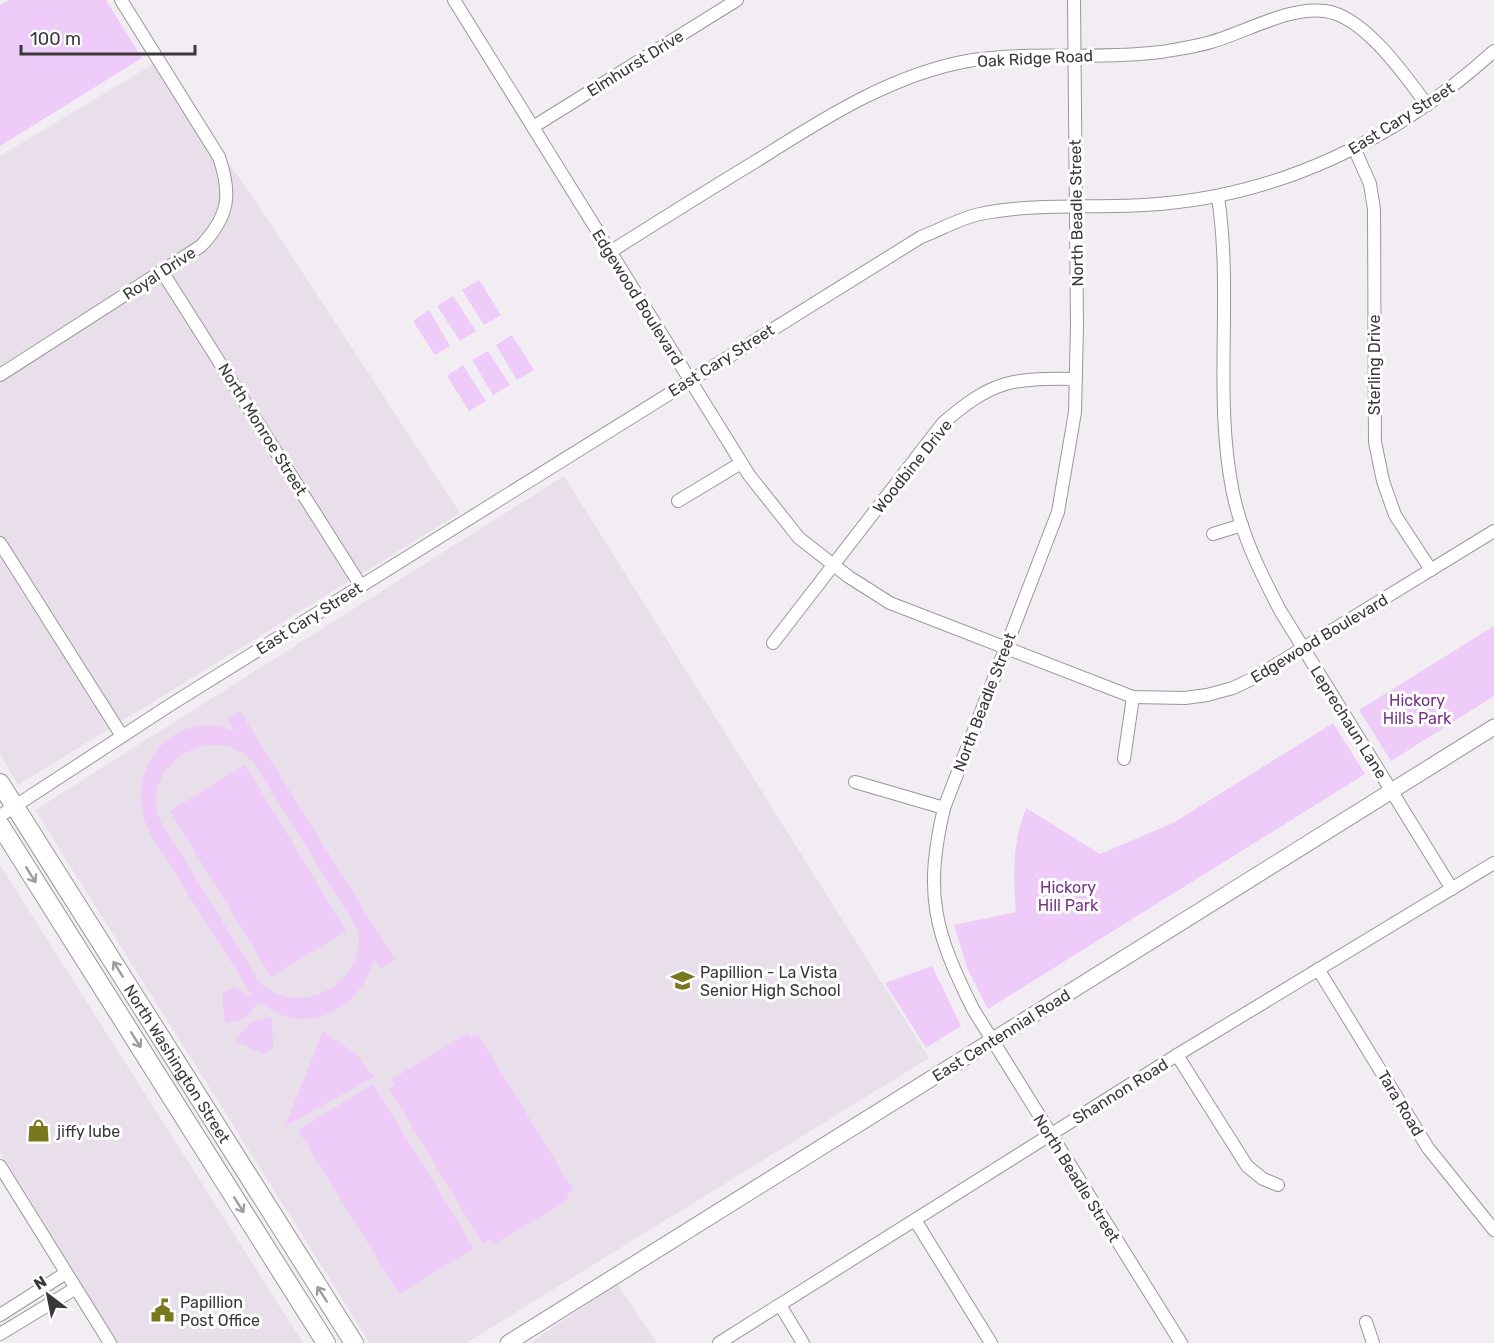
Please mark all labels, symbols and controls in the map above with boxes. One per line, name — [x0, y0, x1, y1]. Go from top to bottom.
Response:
scale bar — [21, 18, 195, 56]
street label: Elmhurst Drive — [584, 26, 687, 101]
text: 100 m — [30, 28, 81, 50]
street label: Oak Ridge Road — [977, 46, 1093, 71]
street label: East Cary Street — [1345, 78, 1458, 159]
street label: North Beadle Street — [1066, 139, 1087, 287]
street label: Edgewood Boulevard — [588, 226, 687, 369]
street label: Royal Drive — [119, 243, 199, 304]
street label: Sterling Drive — [1365, 315, 1384, 415]
street label: East Cary Street — [665, 320, 778, 401]
street label: North Monroe Street — [214, 360, 311, 499]
street label: Woodbine Drive — [869, 416, 956, 517]
street label: East Cary Street — [253, 578, 366, 659]
street label: Edgewood Boulevard — [1247, 590, 1391, 687]
street label: North Beadle Street — [949, 630, 1020, 774]
street label: Leprechaun Lane — [1306, 662, 1391, 782]
park label: Hickory Hills Park — [1383, 691, 1452, 728]
one-way arrow — [26, 866, 38, 883]
park label: Hickory Hill Park — [1038, 878, 1099, 915]
one-way arrow — [111, 961, 123, 978]
place label: Papillion - La Vista Senior High School — [700, 963, 841, 1000]
school or university icon: Papillion - La Vista Senior High School — [669, 968, 695, 994]
street label: North Washington Street — [120, 981, 234, 1147]
street label: East Centennial Road — [929, 985, 1074, 1086]
one-way arrow — [130, 1031, 142, 1048]
street label: Shannon Road — [1069, 1055, 1171, 1128]
street label: Tara Road — [1374, 1067, 1428, 1140]
street label: North Beadle Street — [1029, 1111, 1124, 1246]
shop icon: jiffy lube — [26, 1118, 52, 1144]
place label: jiffy lube — [56, 1122, 120, 1141]
one-way arrow — [234, 1196, 246, 1213]
north arrow — [18, 1265, 78, 1325]
text: N — [30, 1272, 50, 1294]
one-way arrow — [316, 1286, 328, 1303]
place label: Papillion Post Office — [180, 1293, 260, 1330]
public building icon: Papillion Post Office — [149, 1298, 175, 1324]

